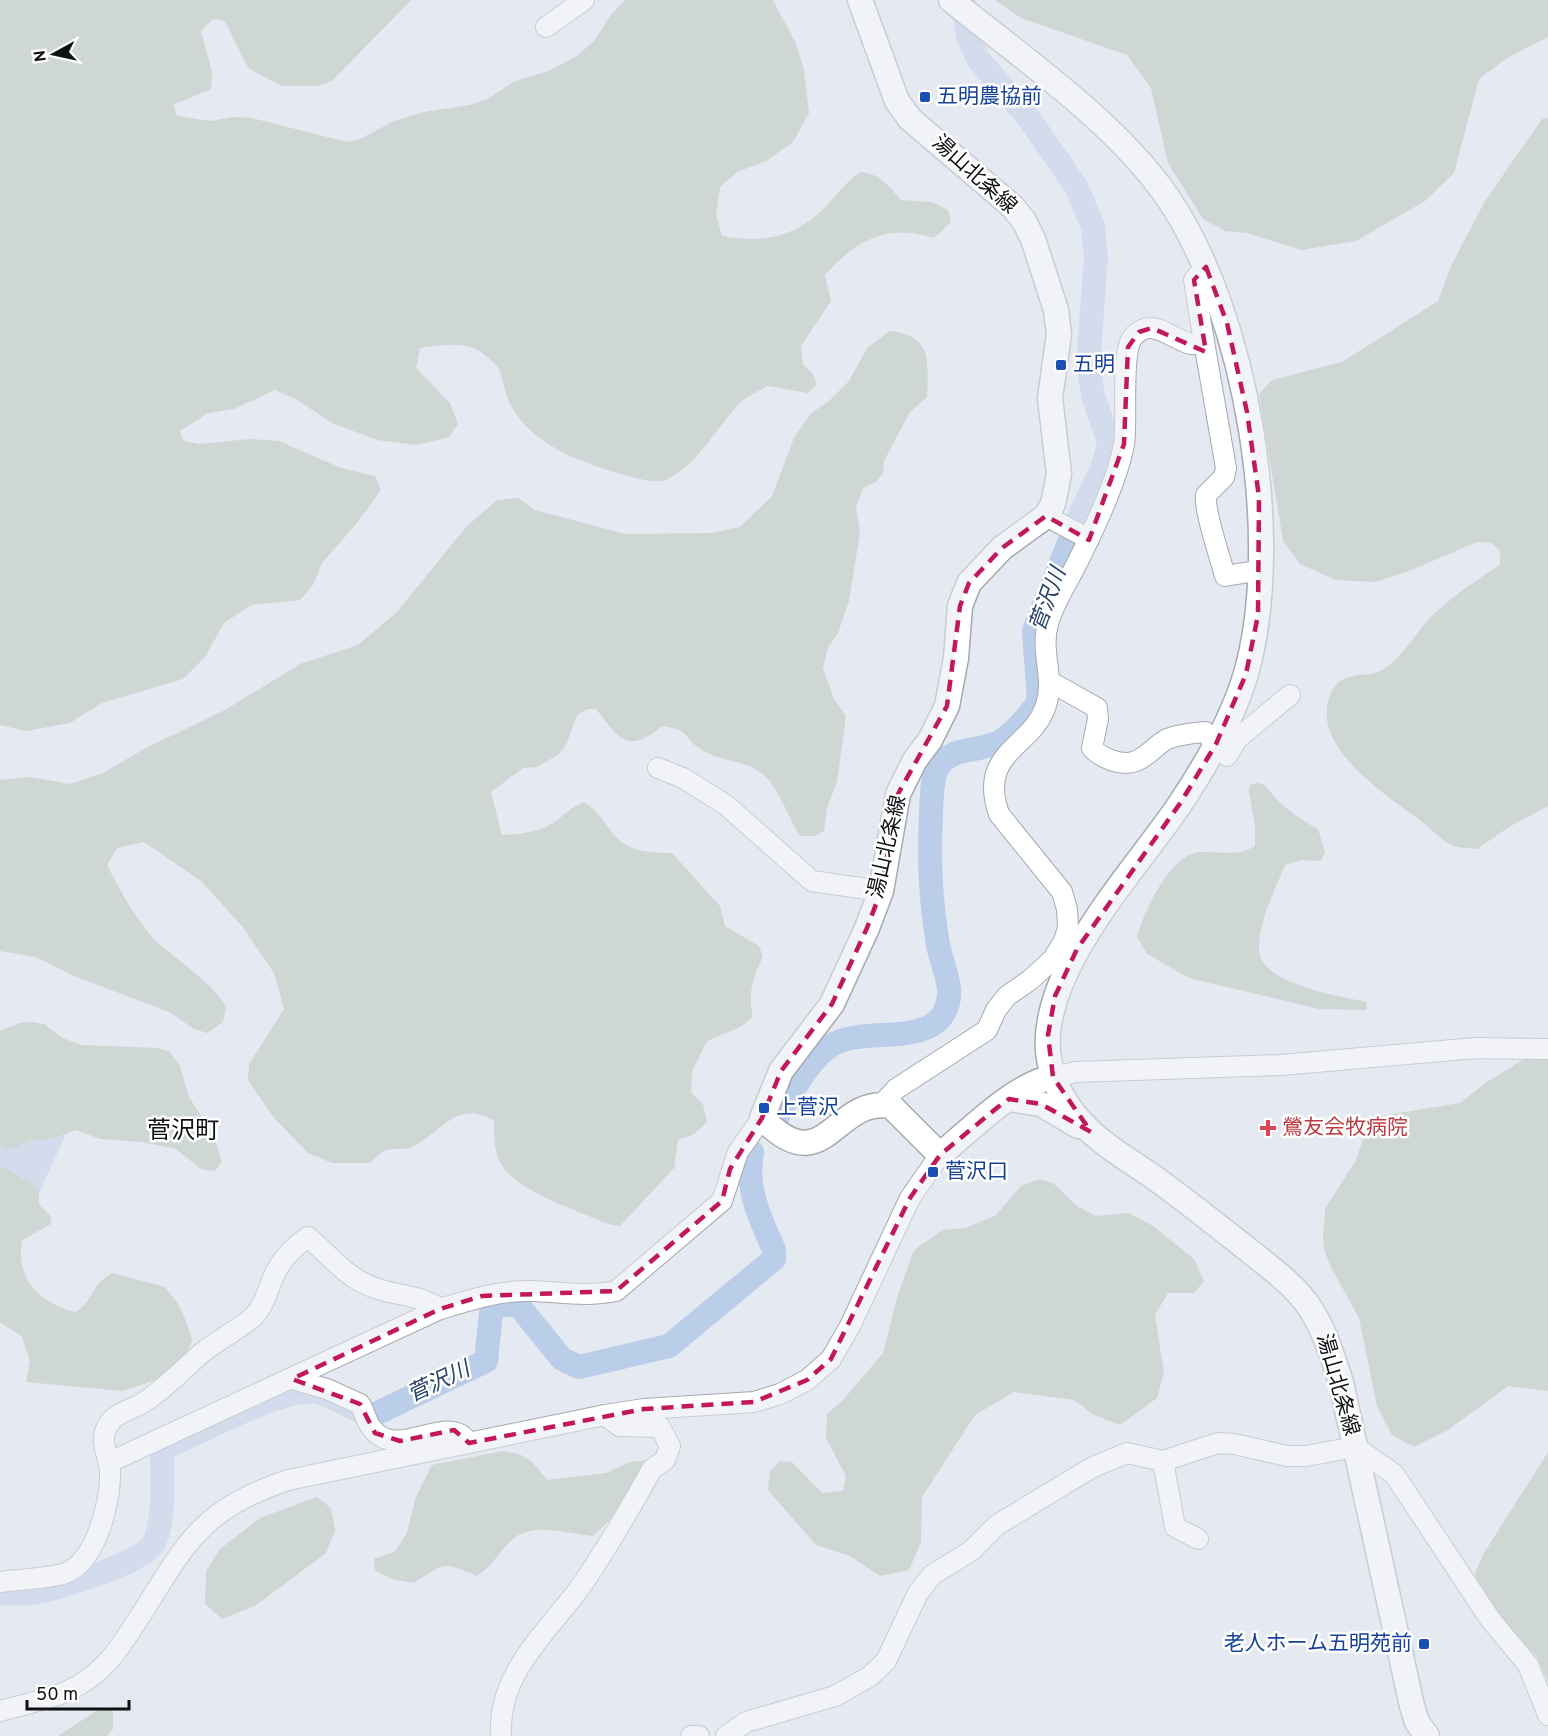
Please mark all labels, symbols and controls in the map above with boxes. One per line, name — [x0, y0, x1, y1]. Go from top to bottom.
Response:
north arrow — [24, 24, 84, 84]
text: N — [30, 49, 52, 63]
place label: 五明農協前 — [937, 84, 1042, 111]
marker: 五明農協前 — [918, 90, 932, 104]
street label: 湯山北条線 — [926, 130, 1022, 220]
place label: 五明 — [1073, 352, 1115, 379]
marker: 五明 — [1054, 358, 1068, 372]
water label: 菅沢川 — [1025, 563, 1074, 636]
street label: 湯山北条線 — [863, 793, 913, 901]
place label: 上菅沢 — [776, 1095, 839, 1122]
marker: 上菅沢 — [757, 1101, 771, 1115]
place label: 鶯友会牧病院 — [1282, 1115, 1408, 1142]
district label: 菅沢町 — [147, 1117, 219, 1147]
marker: 鶯友会牧病院 — [1259, 1119, 1277, 1137]
place label: 菅沢口 — [945, 1159, 1008, 1186]
marker: 菅沢口 — [926, 1165, 940, 1179]
street label: 湯山北条線 — [1310, 1331, 1364, 1439]
water label: 菅沢川 — [403, 1356, 476, 1409]
place label: 老人ホーム五明苑前 — [1224, 1631, 1412, 1658]
marker: 老人ホーム五明苑前 — [1417, 1637, 1431, 1651]
scale bar — [27, 1673, 129, 1711]
text: 50 m — [36, 1684, 78, 1707]

